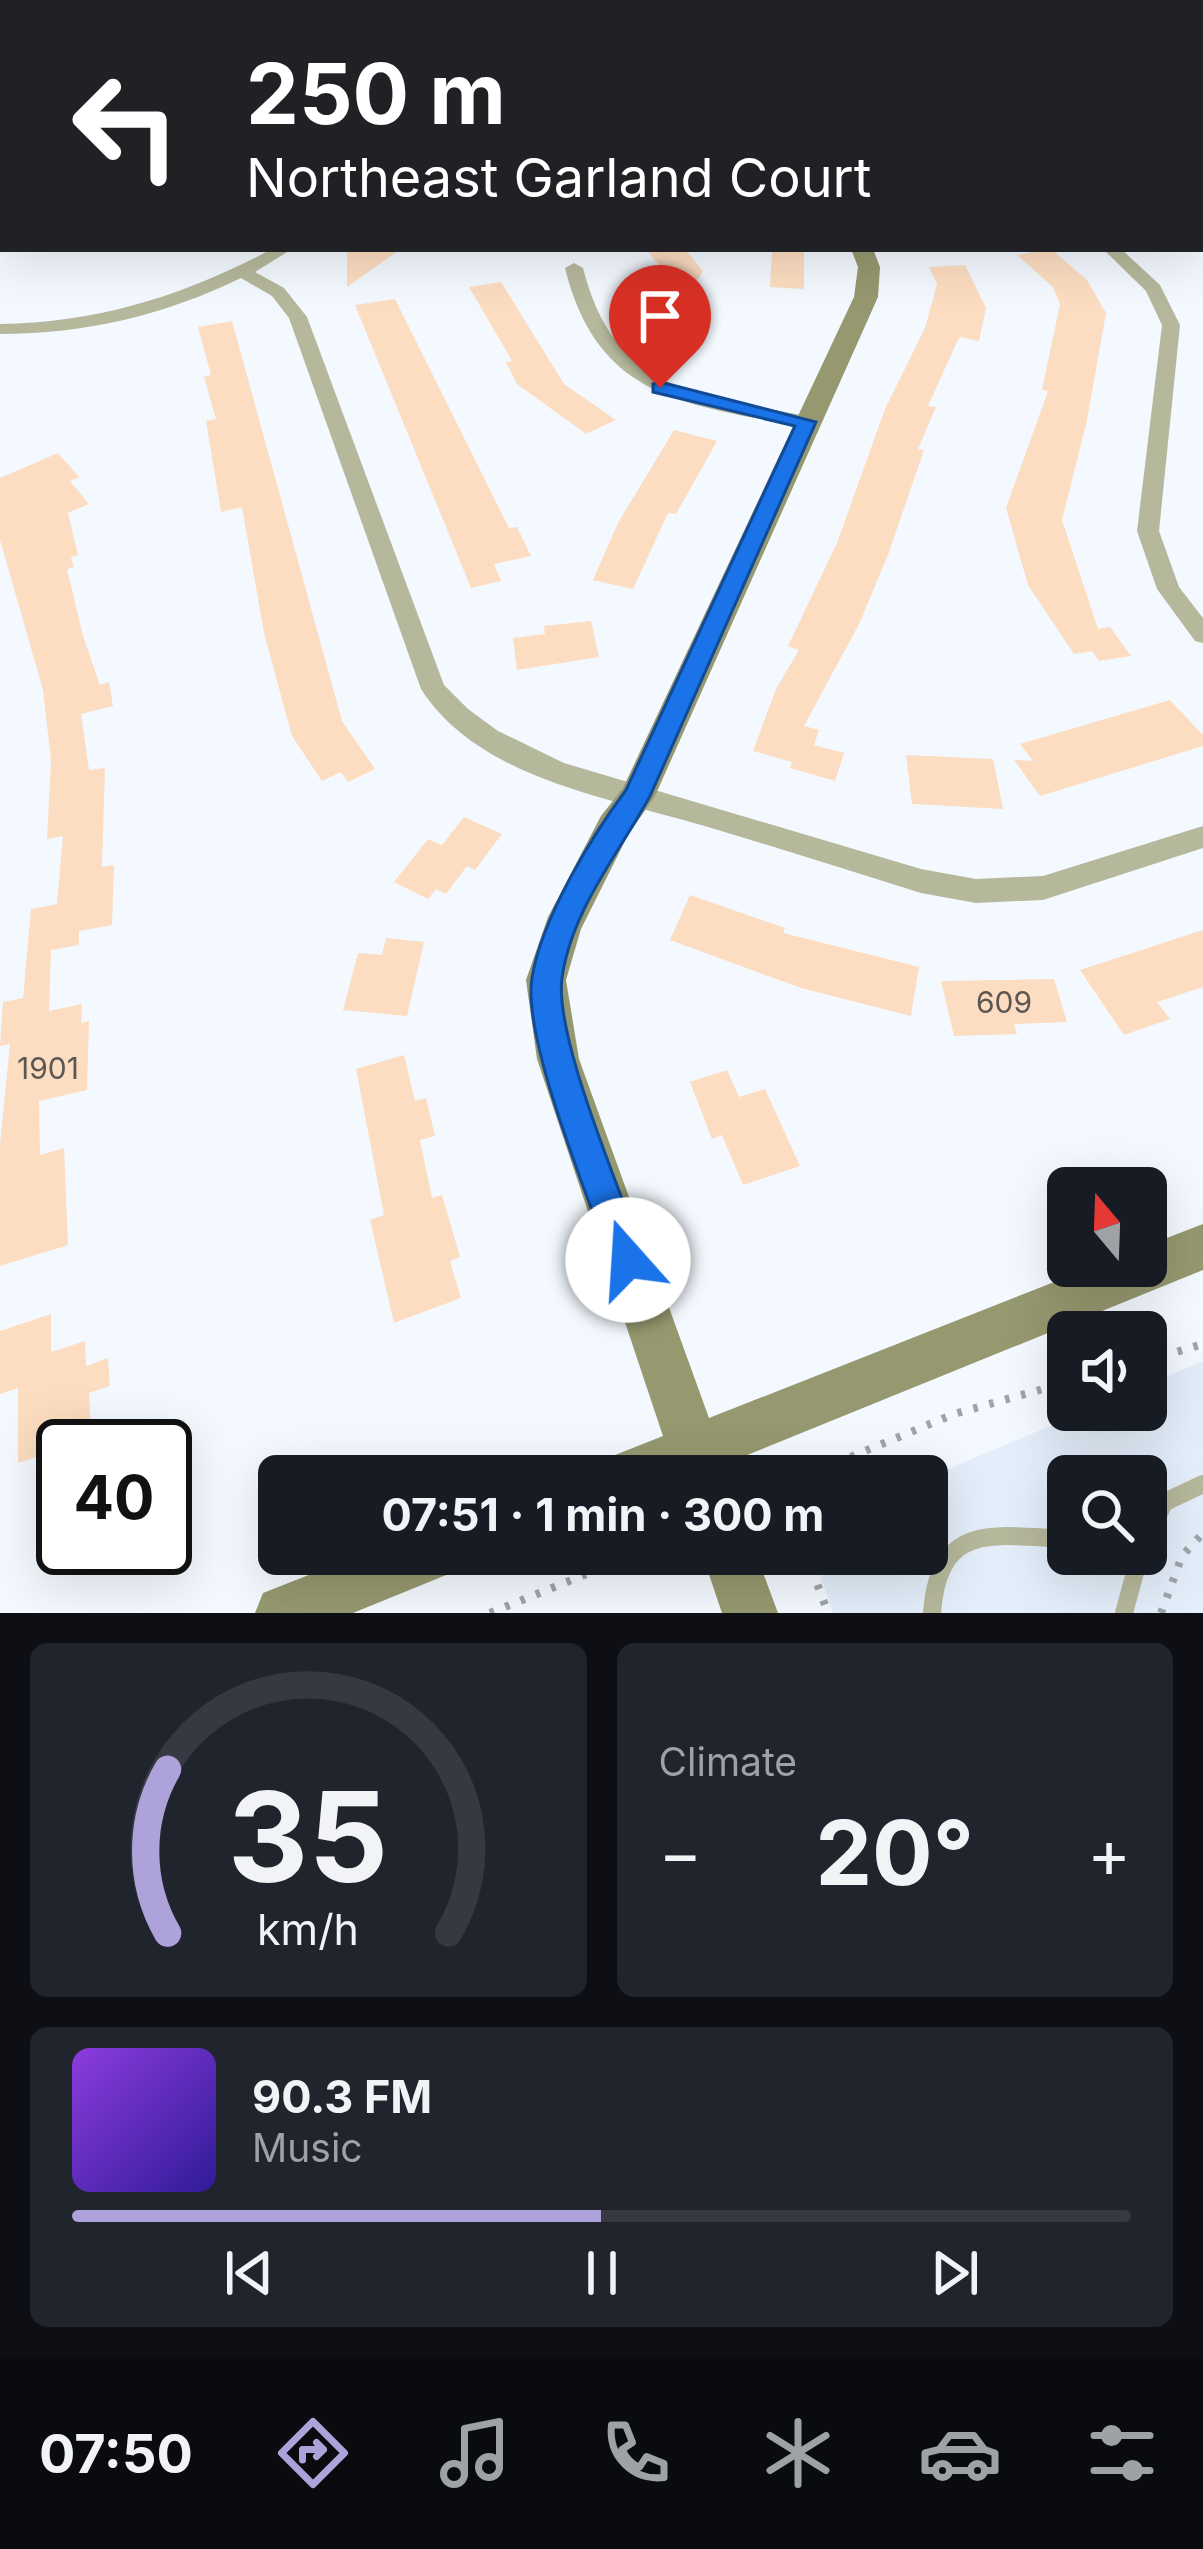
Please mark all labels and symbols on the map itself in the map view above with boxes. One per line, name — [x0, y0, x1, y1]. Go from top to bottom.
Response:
pin — [609, 265, 711, 388]
house number: 609 — [976, 984, 1032, 1020]
house number: 1901 — [17, 1050, 79, 1086]
north arrow — [1047, 1167, 1167, 1287]
position arrow — [565, 1197, 691, 1323]
speed limit sign: 40 — [36, 1419, 192, 1575]

